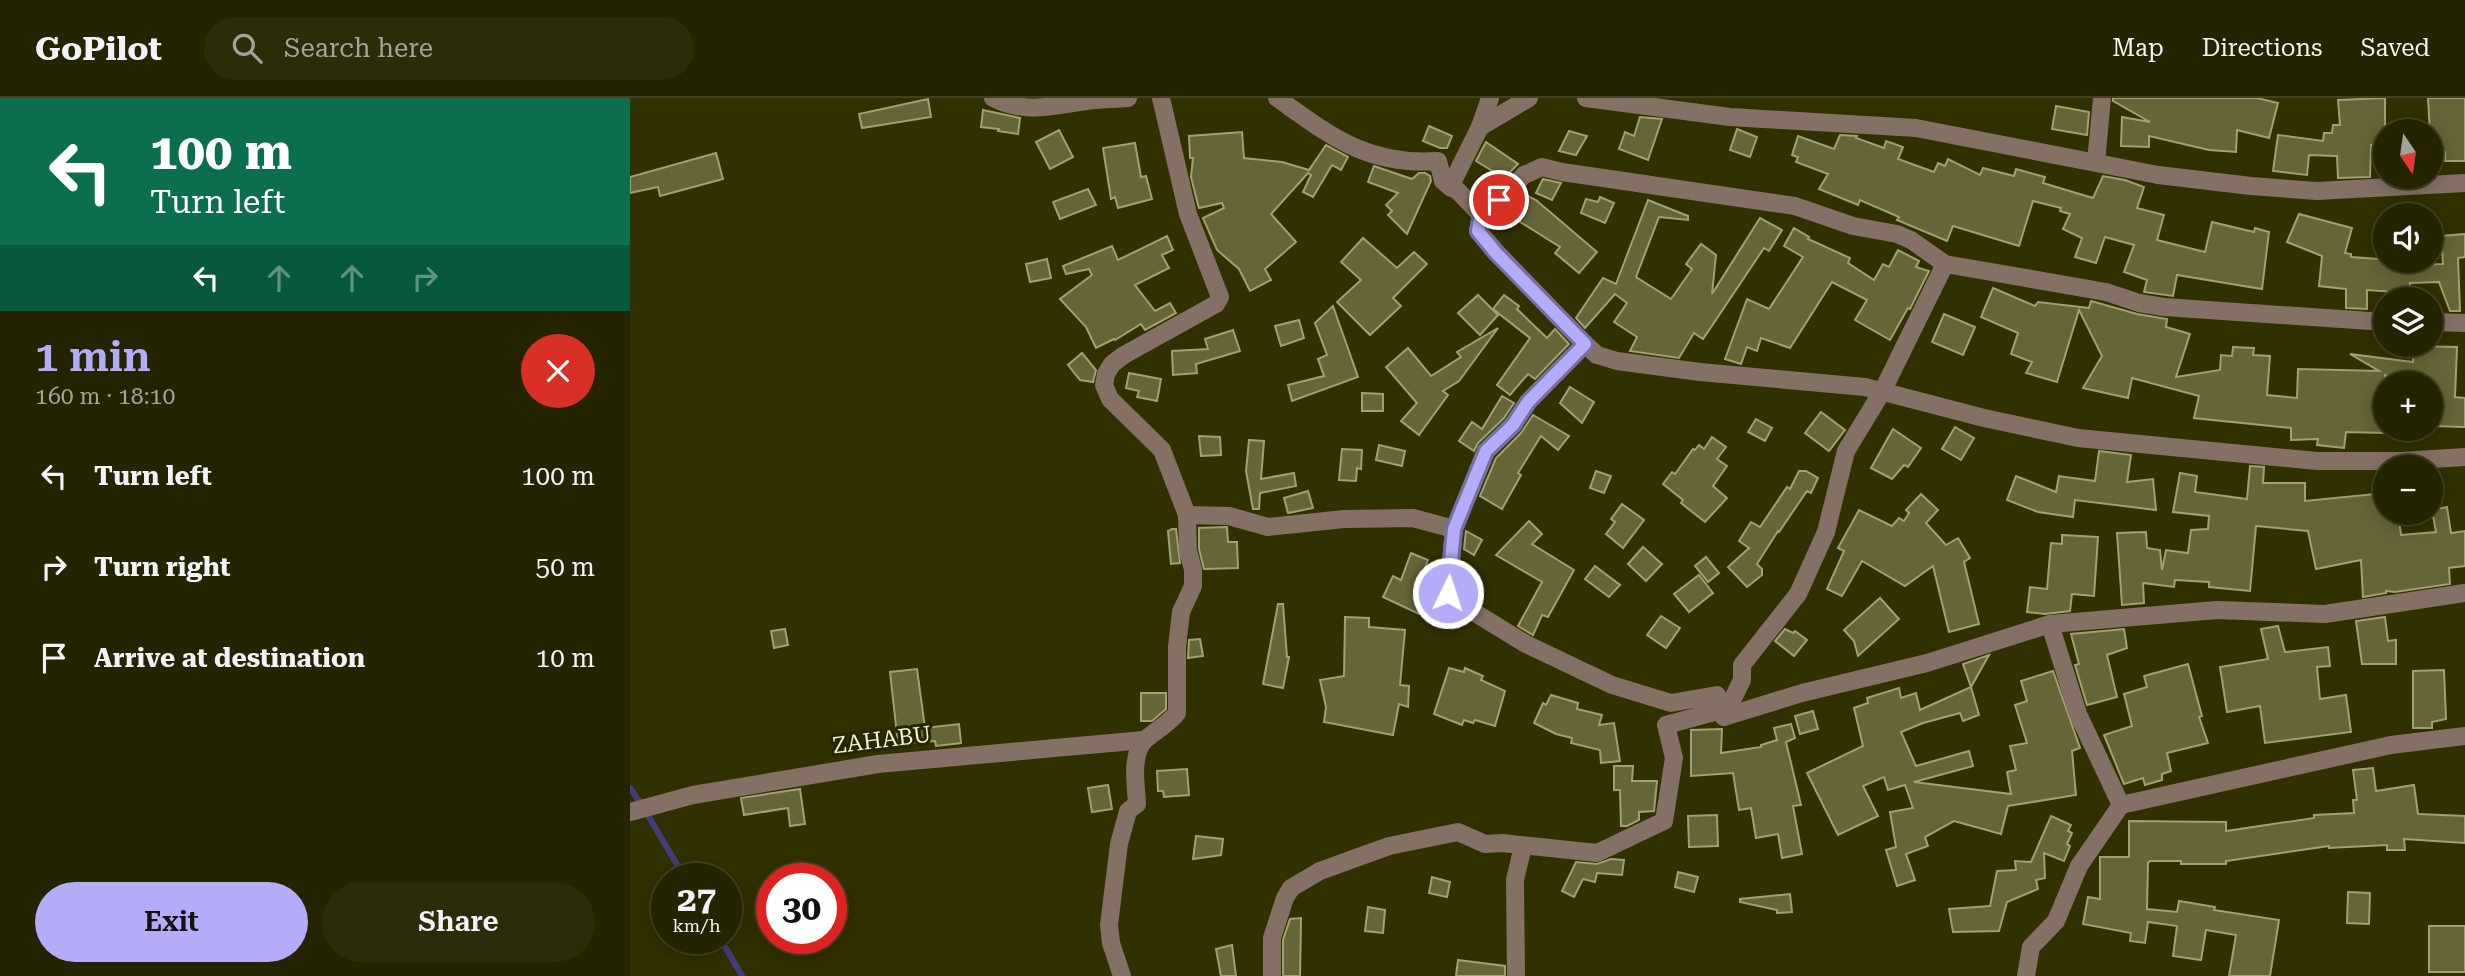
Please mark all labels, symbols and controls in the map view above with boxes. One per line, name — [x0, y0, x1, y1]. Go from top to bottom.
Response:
search box — [204, 17, 694, 80]
text: GoPilot — [35, 29, 162, 68]
icon: search — [228, 29, 266, 67]
text: Search here — [284, 33, 433, 63]
text: Map — [2112, 34, 2164, 62]
text: Directions — [2202, 34, 2322, 62]
text: Saved — [2360, 34, 2430, 62]
north arrow — [2373, 119, 2443, 189]
map controls — [2373, 119, 2443, 525]
text: 100 m — [150, 124, 292, 181]
icon: left — [35, 126, 126, 217]
pin — [1469, 170, 1529, 230]
icon: arrive — [1480, 181, 1518, 219]
text: Turn left — [150, 183, 285, 221]
button: sound — [2373, 203, 2443, 273]
icon: left — [187, 259, 225, 297]
icon: ahead — [260, 259, 298, 297]
icon: ahead — [333, 259, 371, 297]
icon: right — [406, 259, 444, 297]
button: layers — [2373, 287, 2443, 357]
text: 1 min — [35, 332, 151, 381]
button: close — [521, 334, 595, 408]
button: + — [2373, 371, 2443, 441]
text: 160 m · 18:10 — [35, 383, 175, 410]
button: − — [2373, 455, 2443, 525]
icon: left — [35, 457, 73, 495]
text: Turn left — [94, 461, 212, 491]
text: 100 m — [521, 461, 595, 491]
icon: right — [35, 548, 73, 586]
text: Turn right — [94, 552, 230, 582]
text: 50 m — [536, 552, 595, 582]
position arrow — [1411, 556, 1485, 630]
icon: arrive — [35, 639, 73, 677]
text: Arrive at destination — [94, 643, 365, 673]
text: 10 m — [536, 643, 595, 673]
street label: ZAHABU — [831, 721, 933, 759]
speed limit sign: 30 — [756, 863, 847, 954]
text: 27 — [677, 879, 716, 920]
button: Exit — [35, 882, 308, 962]
button: Share — [322, 882, 595, 962]
text: km/h — [672, 915, 721, 936]

